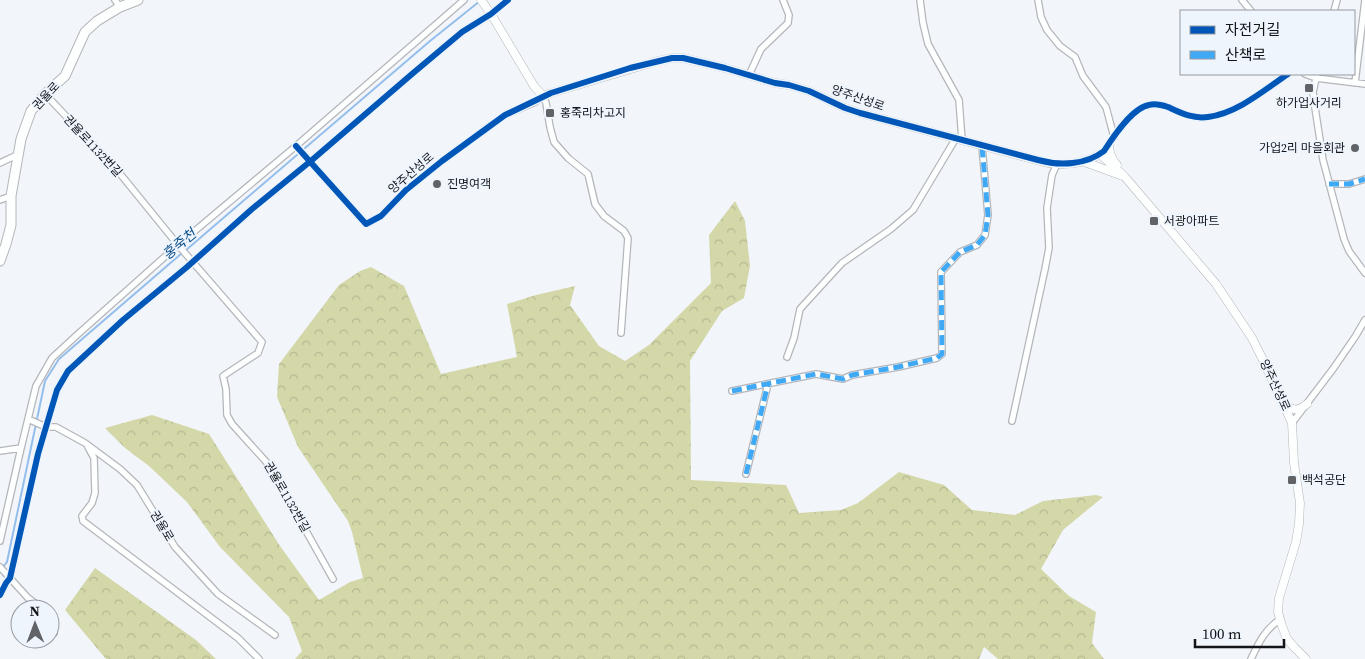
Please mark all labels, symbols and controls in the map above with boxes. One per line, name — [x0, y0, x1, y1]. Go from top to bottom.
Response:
legend — [1180, 10, 1355, 75]
text: 자전거길 — [1225, 19, 1280, 40]
text: 산책로 — [1225, 44, 1266, 65]
street label: 권율로 — [29, 78, 63, 114]
street label: 양주산성로 — [829, 81, 887, 115]
marker: 하가업사거리 — [1303, 82, 1315, 94]
place label: 하가업사거리 — [1276, 95, 1342, 111]
place label: 홍죽리차고지 — [560, 105, 626, 121]
marker: 홍죽리차고지 — [544, 107, 556, 119]
street label: 권율로1132번길 — [60, 112, 126, 180]
place label: 가업2리 마을회관 — [1259, 140, 1345, 156]
marker: 가업2리 마을회관 — [1349, 142, 1361, 154]
street label: 양주산성로 — [385, 149, 437, 197]
place label: 진명여객 — [447, 176, 491, 192]
marker: 진명여객 — [431, 178, 443, 190]
place label: 서광아파트 — [1164, 213, 1219, 229]
marker: 서광아파트 — [1148, 215, 1160, 227]
water label: 홍죽천 — [158, 223, 201, 264]
street label: 양주산성로 — [1256, 357, 1294, 413]
street label: 권율로1132번길 — [260, 459, 314, 535]
place label: 백석공단 — [1302, 472, 1346, 488]
marker: 백석공단 — [1286, 474, 1298, 486]
street label: 권율로 — [147, 508, 177, 544]
north arrow — [10, 599, 60, 649]
text: N — [29, 601, 40, 621]
scale bar — [1195, 616, 1284, 648]
text: 100 m — [1202, 623, 1242, 644]

